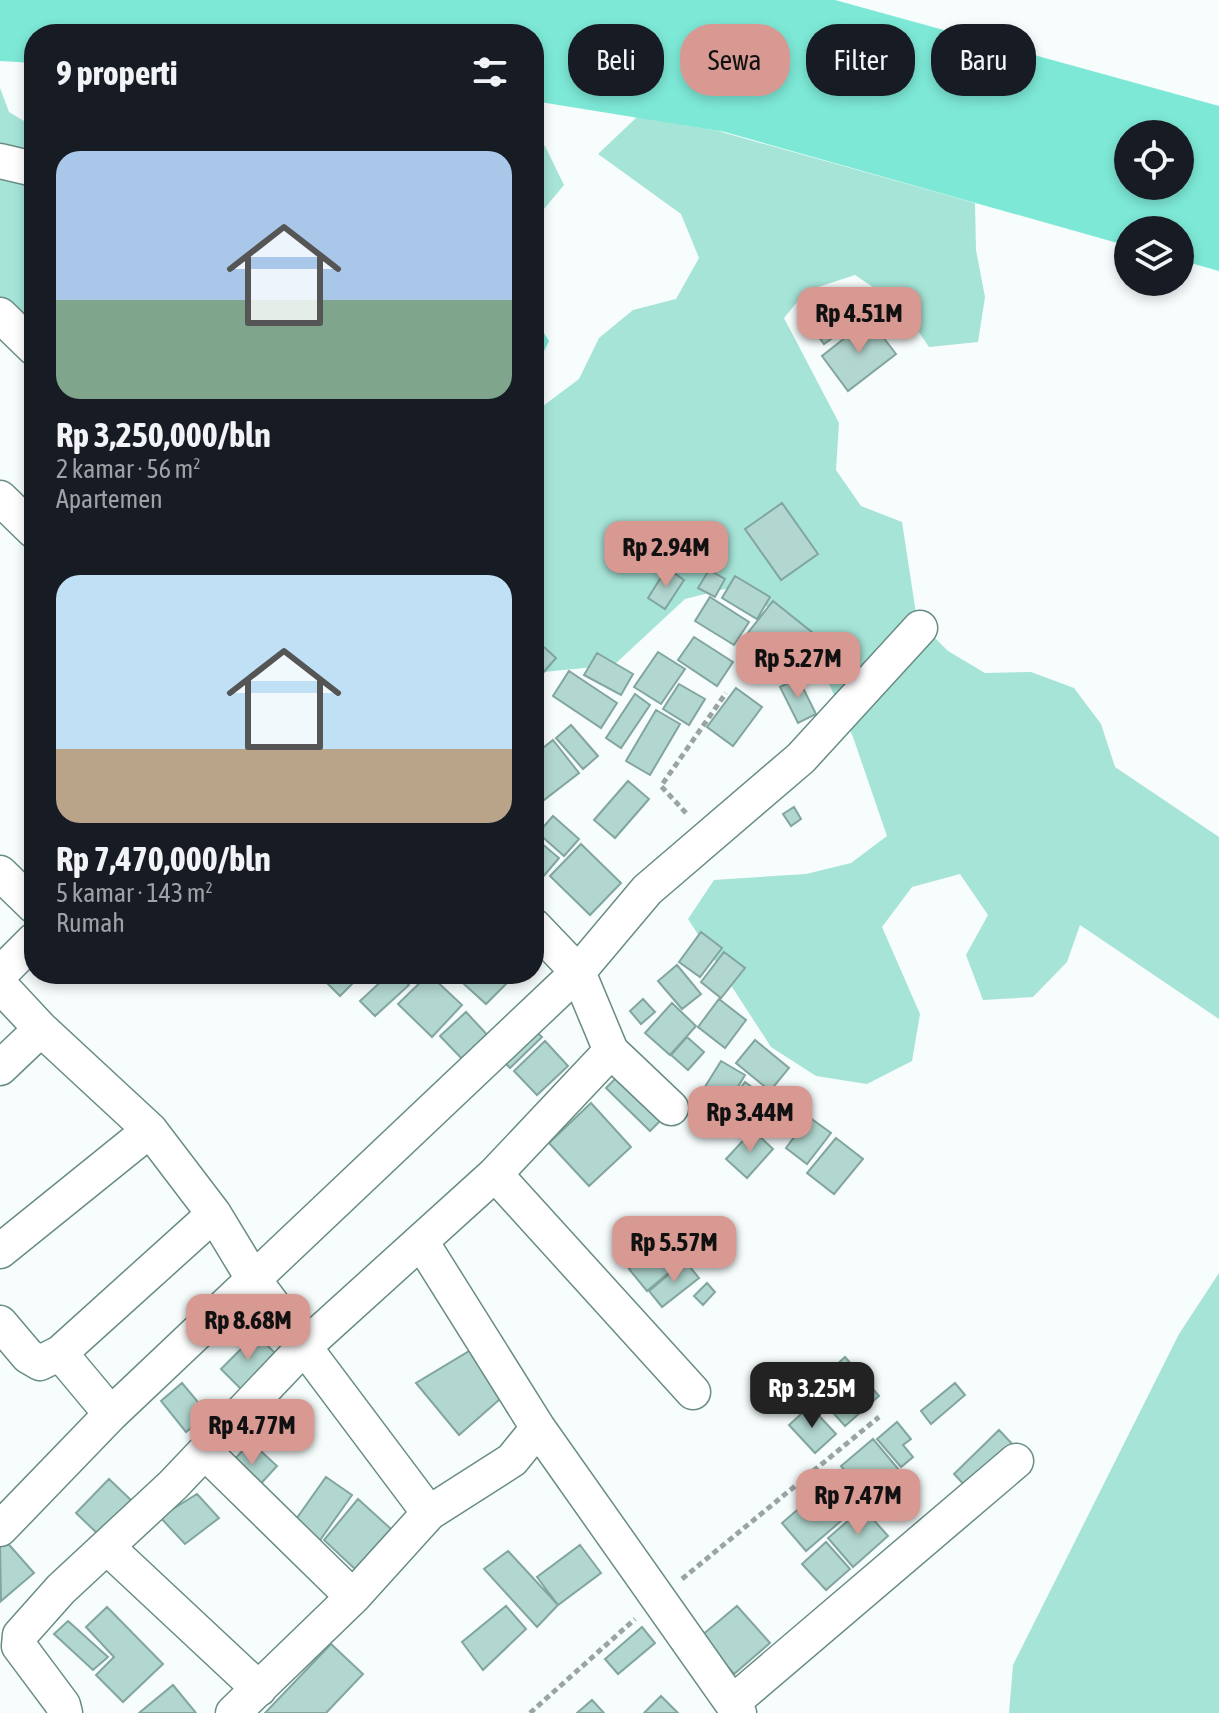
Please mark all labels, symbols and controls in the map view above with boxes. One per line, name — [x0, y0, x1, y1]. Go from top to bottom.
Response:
chip: Beli — [568, 24, 664, 96]
chip: Sewa — [680, 24, 790, 96]
chip: Filter — [806, 24, 915, 96]
chip: Baru — [931, 24, 1036, 96]
icon: filters — [468, 50, 512, 94]
text: 9 properti — [56, 53, 178, 92]
map controls — [1114, 120, 1194, 296]
button: locate — [1114, 120, 1194, 200]
icon: home — [212, 203, 356, 347]
button: layers — [1114, 216, 1194, 296]
pin: Rp 4.51M — [776, 287, 942, 355]
text: Rp 4.51M — [815, 298, 903, 328]
text: Rp 3,250,000/bln — [56, 415, 271, 454]
text: 2 kamar · 56 m² — [56, 454, 200, 484]
text: Apartemen — [56, 484, 163, 514]
pin: Rp 2.94M — [583, 521, 749, 589]
text: Rp 2.94M — [622, 532, 710, 562]
icon: home — [212, 627, 356, 771]
pin: Rp 5.27M — [715, 632, 881, 700]
text: Rp 5.27M — [754, 643, 842, 673]
text: Rp 7,470,000/bln — [56, 839, 271, 878]
text: 5 kamar · 143 m² — [56, 878, 213, 908]
text: Rumah — [56, 908, 125, 938]
pin: Rp 3.44M — [667, 1086, 833, 1154]
text: Rp 3.44M — [706, 1097, 794, 1127]
pin: Rp 5.57M — [591, 1216, 757, 1284]
text: Rp 5.57M — [630, 1227, 718, 1257]
pin: Rp 8.68M — [165, 1294, 331, 1362]
text: Rp 8.68M — [204, 1305, 292, 1335]
pin: Rp 3.25M — [729, 1362, 895, 1430]
text: Rp 3.25M — [768, 1373, 856, 1403]
pin: Rp 4.77M — [169, 1399, 335, 1467]
text: Rp 4.77M — [208, 1410, 296, 1440]
pin: Rp 7.47M — [775, 1469, 941, 1537]
text: Rp 7.47M — [814, 1480, 902, 1510]

